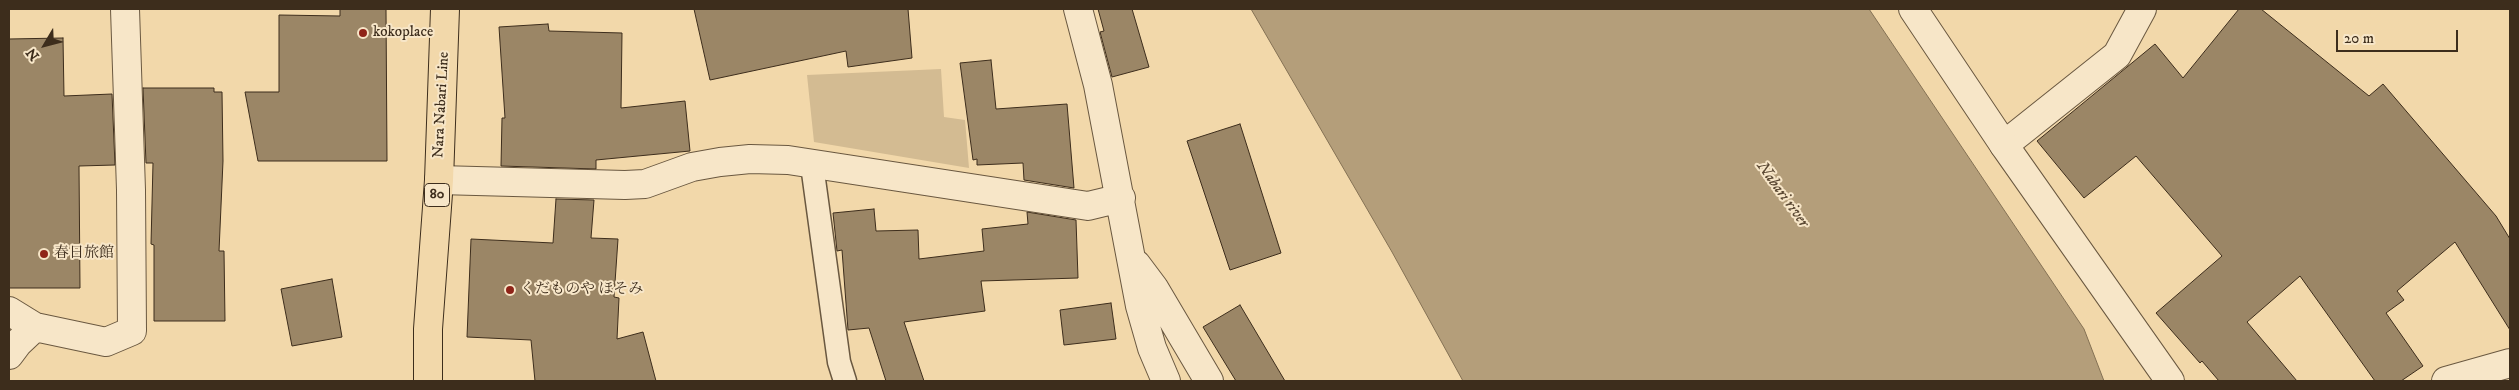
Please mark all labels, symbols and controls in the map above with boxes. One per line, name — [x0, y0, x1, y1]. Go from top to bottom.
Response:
north arrow — [20, 20, 70, 70]
scale bar — [2339, 20, 2462, 52]
place label: kokoplace — [373, 24, 433, 42]
marker: kokoplace — [357, 27, 369, 39]
text: 20 m — [2344, 29, 2374, 48]
text: N — [22, 44, 44, 64]
street label: Nara Nabari Line — [430, 51, 454, 159]
water label: Nabari river — [1752, 158, 1812, 232]
road number: 80 — [424, 184, 450, 206]
place label: 春日旅館 — [54, 245, 114, 263]
marker: 春日旅館 — [38, 248, 50, 260]
place label: くだものや ほそみ — [520, 281, 643, 299]
marker: くだものや ほそみ — [504, 284, 516, 296]

